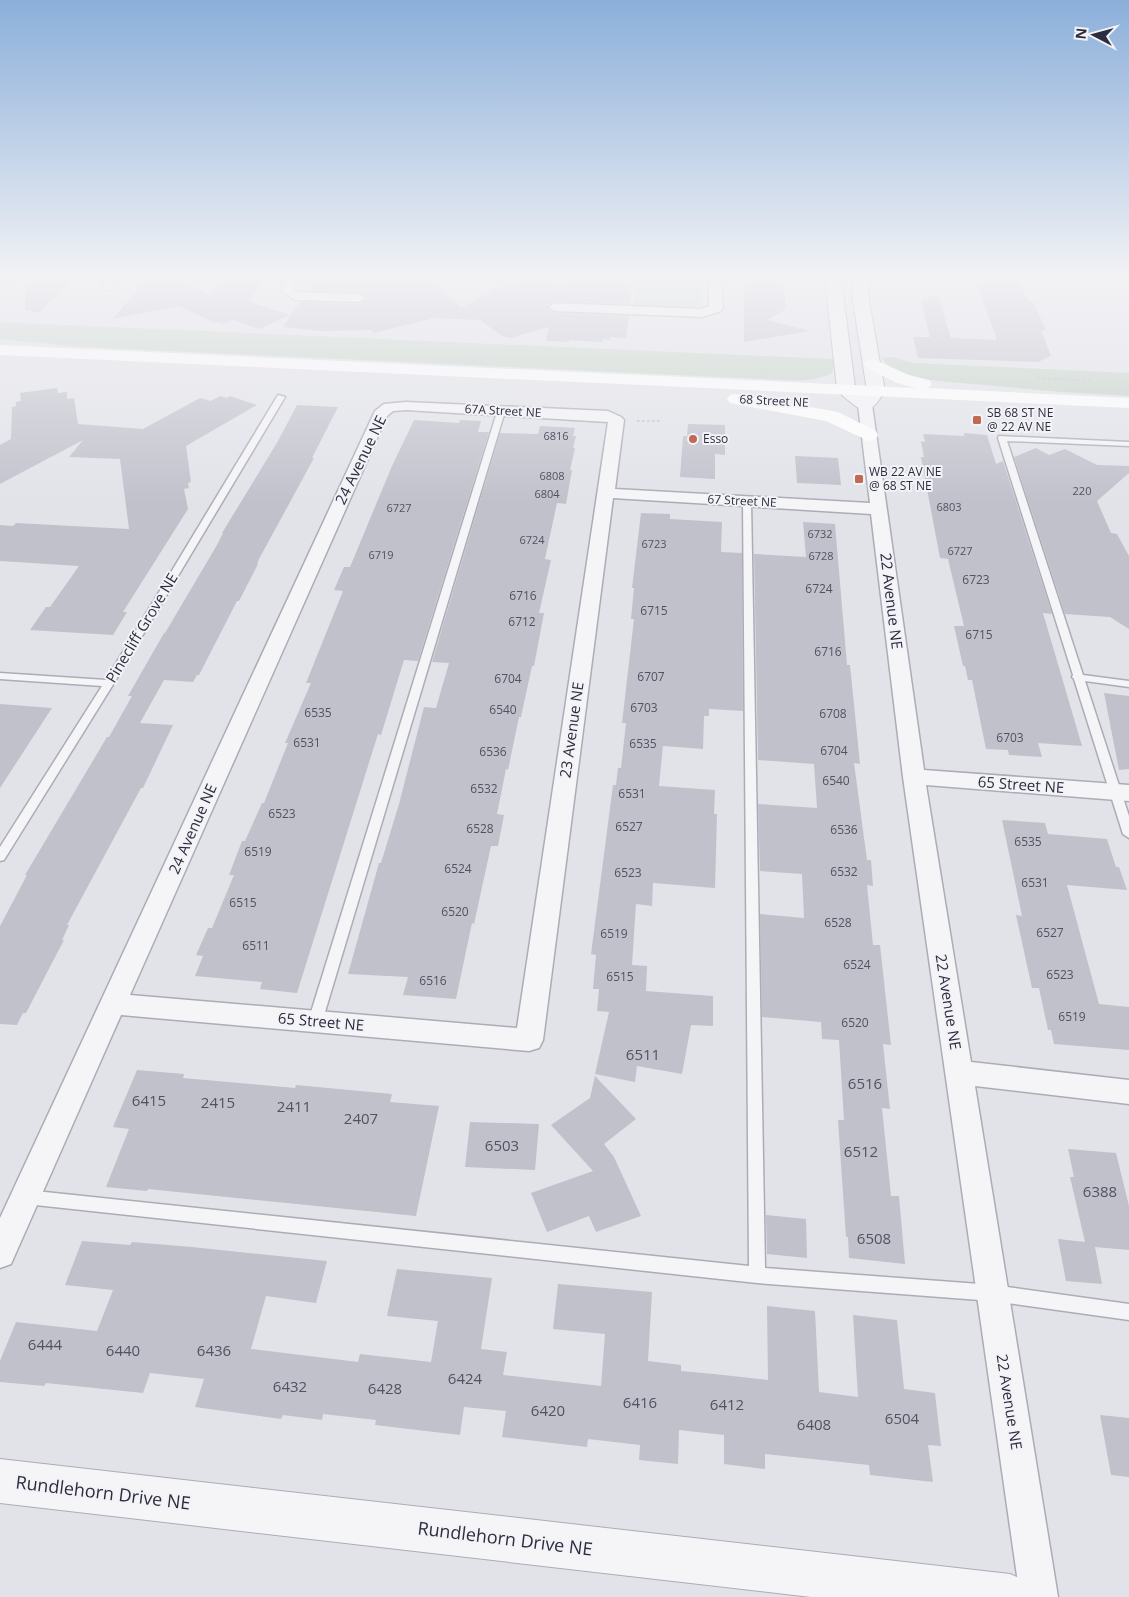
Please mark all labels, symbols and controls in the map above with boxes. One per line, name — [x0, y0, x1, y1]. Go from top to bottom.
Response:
north arrow — [1069, 10, 1119, 60]
text: N — [1071, 27, 1091, 40]
street label: 68 Street NE — [739, 390, 809, 411]
street label: 67A Street NE — [464, 400, 542, 421]
place label: SB 68 ST NE @ 22 AV NE — [987, 404, 1053, 435]
street label: 24 Avenue NE — [330, 412, 390, 507]
marker: SB 68 ST NE @ 22 AV NE — [971, 414, 983, 426]
house number: 6816 — [543, 428, 569, 443]
place label: Esso — [703, 430, 728, 447]
marker: Esso — [687, 433, 699, 445]
place label: WB 22 AV NE @ 68 ST NE — [869, 463, 941, 494]
house number: 6808 — [539, 468, 565, 483]
marker: WB 22 AV NE @ 68 ST NE — [853, 473, 865, 485]
house number: 220 — [1073, 483, 1091, 498]
house number: 6804 — [534, 486, 560, 501]
street label: 67 Street NE — [707, 490, 777, 511]
house number: 6803 — [936, 499, 962, 514]
house number: 6727 — [386, 500, 412, 515]
house number: 6732 — [807, 526, 833, 541]
house number: 6724 — [519, 532, 545, 547]
house number: 6723 — [641, 536, 667, 551]
house number: 6727 — [947, 543, 973, 558]
house number: 6719 — [368, 547, 394, 562]
house number: 6728 — [808, 548, 834, 563]
street label: 22 Avenue NE — [876, 552, 908, 650]
street label: Pinecliff Grove NE — [100, 569, 182, 686]
house number: 6723 — [962, 571, 990, 588]
house number: 6724 — [805, 580, 833, 597]
house number: 6716 — [509, 587, 537, 604]
house number: 6715 — [640, 602, 668, 619]
house number: 6712 — [508, 613, 536, 630]
house number: 6715 — [965, 626, 993, 643]
house number: 6716 — [814, 643, 842, 660]
house number: 6707 — [637, 668, 665, 685]
house number: 6704 — [494, 670, 522, 687]
street label: 23 Avenue NE — [554, 681, 588, 779]
house number: 6703 — [630, 699, 658, 716]
house number: 6540 — [489, 701, 517, 718]
house number: 6535 — [304, 704, 332, 721]
house number: 6708 — [819, 705, 847, 722]
house number: 6703 — [996, 729, 1024, 746]
house number: 6531 — [293, 734, 321, 751]
house number: 6535 — [629, 735, 657, 752]
house number: 6704 — [820, 742, 848, 759]
house number: 6536 — [479, 743, 507, 760]
street label: 65 Street NE — [977, 771, 1065, 797]
house number: 6540 — [822, 772, 850, 789]
street label: 24 Avenue NE — [163, 780, 221, 877]
house number: 6532 — [470, 780, 498, 797]
house number: 6531 — [618, 785, 646, 802]
house number: 6523 — [268, 805, 296, 822]
house number: 6527 — [615, 818, 643, 835]
house number: 6528 — [466, 820, 494, 837]
house number: 6536 — [830, 821, 858, 838]
house number: 6535 — [1014, 833, 1042, 850]
house number: 6519 — [244, 843, 272, 860]
house number: 6524 — [444, 860, 472, 877]
house number: 6532 — [830, 863, 858, 880]
house number: 6523 — [614, 864, 642, 881]
house number: 6531 — [1021, 874, 1049, 891]
house number: 6515 — [229, 894, 257, 911]
house number: 6520 — [441, 903, 469, 920]
house number: 6528 — [824, 914, 852, 931]
house number: 6527 — [1036, 924, 1064, 941]
house number: 6519 — [600, 925, 628, 942]
house number: 6511 — [242, 937, 270, 954]
street label: 22 Avenue NE — [932, 952, 966, 1051]
house number: 6524 — [843, 956, 871, 973]
house number: 6523 — [1046, 966, 1074, 983]
house number: 6515 — [606, 968, 634, 985]
house number: 6516 — [419, 972, 447, 989]
street label: 65 Street NE — [277, 1007, 365, 1035]
house number: 6519 — [1058, 1008, 1086, 1025]
house number: 6520 — [841, 1014, 869, 1031]
house number: 6511 — [626, 1044, 660, 1064]
house number: 6516 — [848, 1073, 882, 1093]
house number: 6415 — [132, 1090, 166, 1110]
house number: 2415 — [201, 1092, 235, 1112]
house number: 2411 — [277, 1096, 311, 1116]
house number: 2407 — [344, 1108, 378, 1128]
house number: 6503 — [485, 1135, 519, 1155]
house number: 6512 — [844, 1141, 878, 1161]
house number: 6388 — [1083, 1181, 1117, 1201]
house number: 6508 — [857, 1228, 891, 1248]
house number: 6444 — [28, 1334, 63, 1354]
house number: 6440 — [106, 1340, 140, 1360]
house number: 6436 — [197, 1340, 231, 1360]
street label: 22 Avenue NE — [993, 1352, 1027, 1451]
house number: 6424 — [448, 1368, 483, 1388]
house number: 6432 — [273, 1376, 307, 1396]
house number: 6428 — [368, 1378, 402, 1398]
house number: 6416 — [623, 1392, 657, 1412]
house number: 6412 — [710, 1394, 744, 1414]
house number: 6420 — [531, 1400, 565, 1420]
house number: 6504 — [885, 1408, 920, 1428]
house number: 6408 — [797, 1414, 831, 1434]
street label: Rundlehorn Drive NE — [14, 1469, 192, 1515]
street label: Rundlehorn Drive NE — [416, 1515, 594, 1561]

